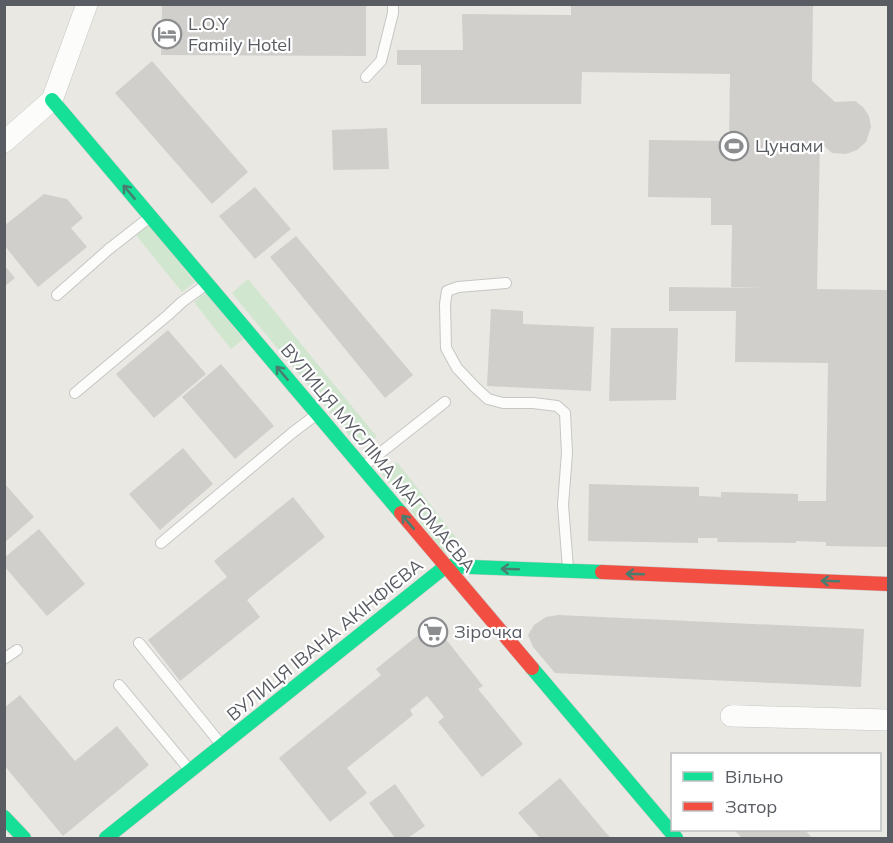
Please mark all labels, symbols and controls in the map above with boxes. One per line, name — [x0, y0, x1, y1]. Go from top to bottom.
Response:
place label: L.O.Y Family Hotel — [188, 12, 291, 56]
hotel icon: L.O.Y Family Hotel — [151, 18, 183, 50]
sports icon: Цунами — [718, 130, 750, 162]
place label: Цунами — [755, 134, 823, 157]
one-way arrow — [122, 185, 136, 200]
street label: ВУЛИЦЯ МУСЛІМА МАГОМАЄВА — [276, 339, 481, 577]
one-way arrow — [275, 366, 289, 381]
one-way arrow — [401, 515, 415, 530]
street label: ВУЛИЦЯ ІВАНА АКІНФІЄВА — [222, 553, 427, 726]
one-way arrow — [501, 563, 521, 574]
one-way arrow — [626, 568, 646, 579]
one-way arrow — [821, 576, 841, 587]
supermarket icon: Зірочка — [417, 616, 449, 648]
place label: Зірочка — [454, 620, 522, 643]
legend — [671, 753, 881, 831]
text: Вільно — [725, 765, 783, 788]
text: Затор — [725, 795, 777, 818]

